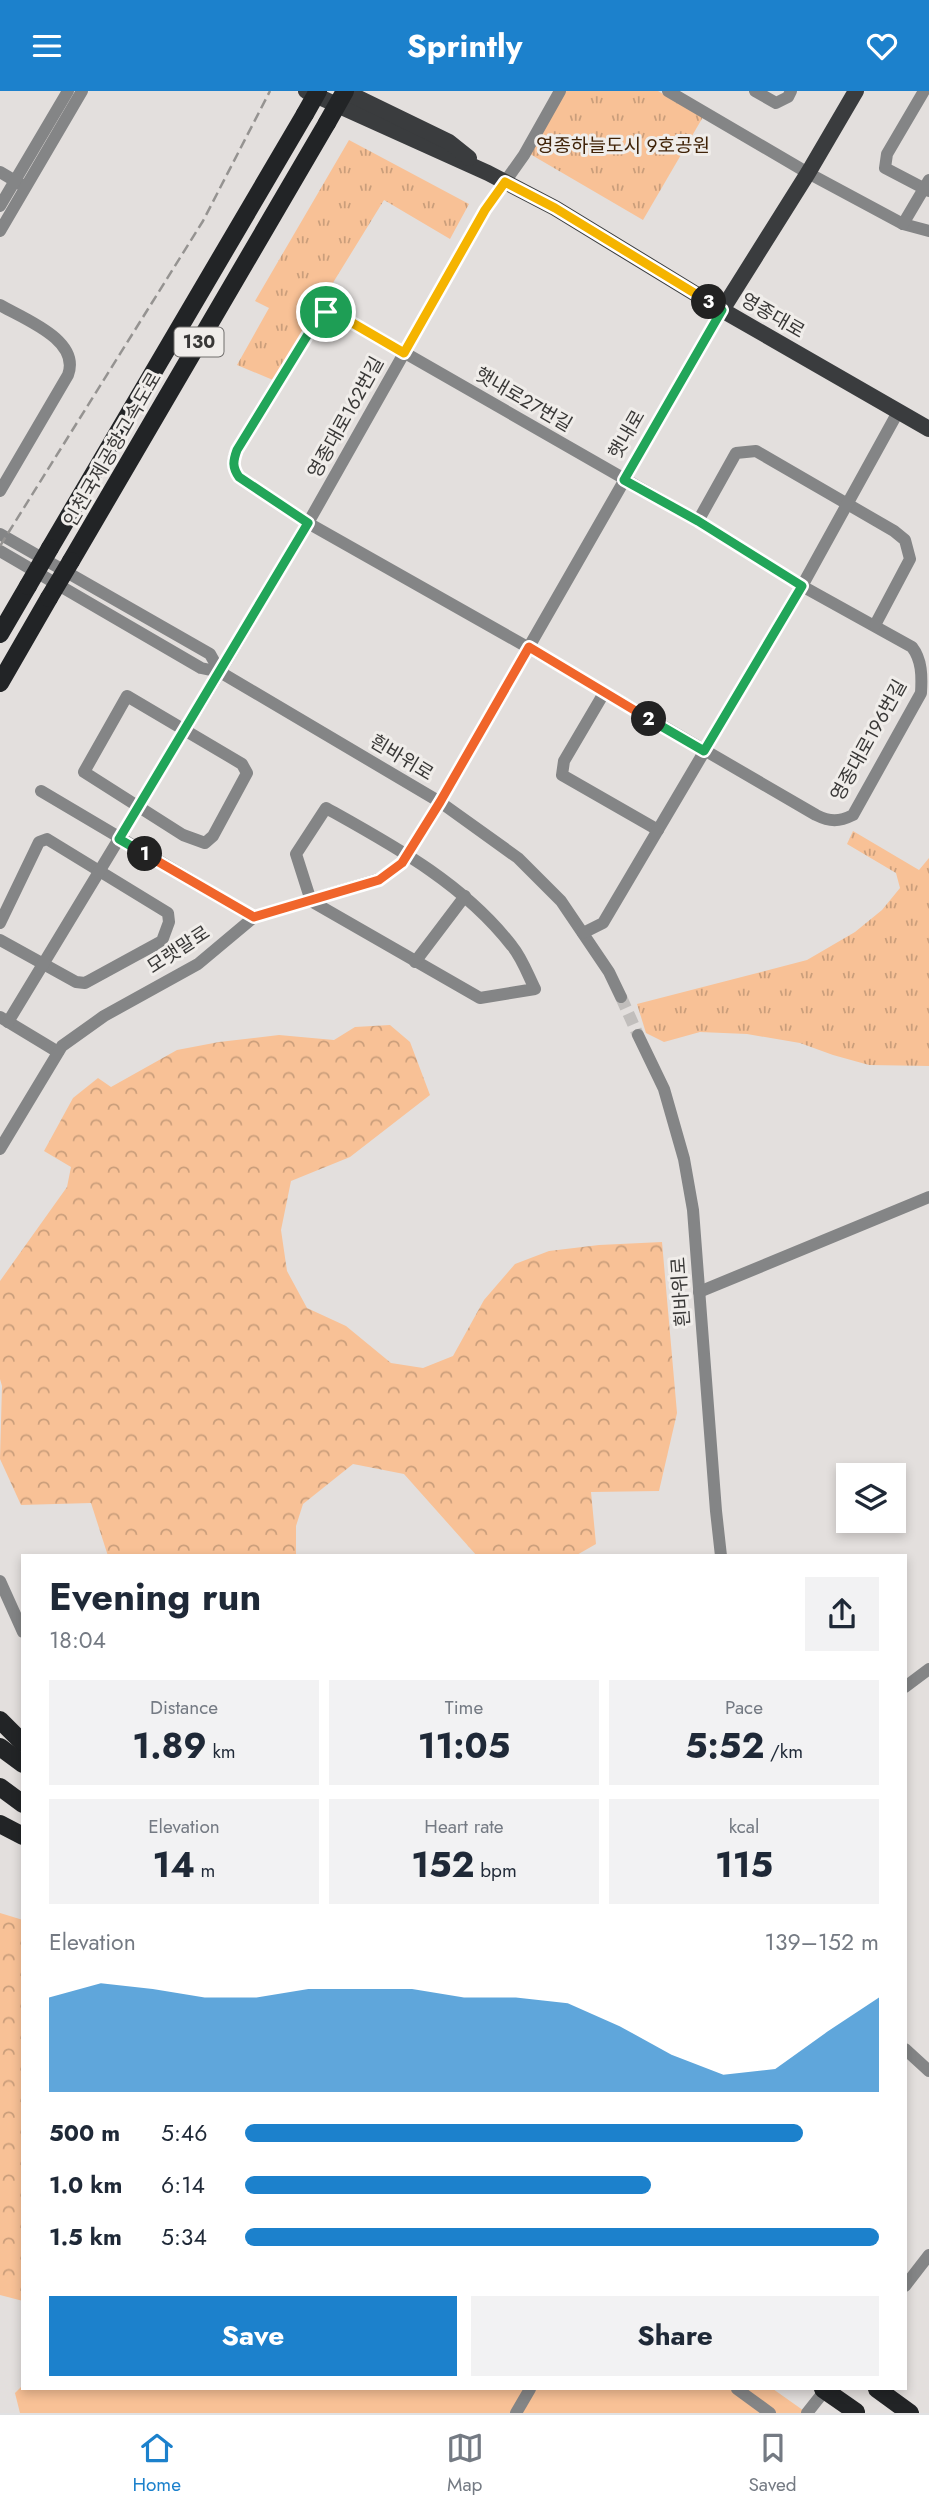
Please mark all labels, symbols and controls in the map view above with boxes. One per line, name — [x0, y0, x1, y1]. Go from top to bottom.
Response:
text: Sprintly — [407, 23, 522, 69]
icon: menu — [28, 27, 66, 65]
icon: heart — [863, 27, 901, 65]
park label: 영종하늘도시 9호공원 — [536, 132, 710, 159]
pin — [296, 282, 356, 342]
pin: 3 — [692, 285, 726, 319]
street label: 영종대로 — [736, 286, 810, 345]
text: 3 — [703, 288, 714, 315]
icon: arrive — [307, 293, 345, 331]
road number: 130 — [174, 327, 224, 356]
street label: 영종대로162번길 — [301, 352, 390, 483]
street label: 햇내로27번길 — [470, 361, 577, 438]
street label: 인천국제공항고속도로 — [57, 367, 168, 532]
street label: 햇내로 — [602, 405, 651, 464]
street label: 영종대로196번길 — [824, 675, 913, 806]
pin: 2 — [632, 701, 666, 737]
text: 2 — [642, 705, 655, 732]
street label: 흰바위로 — [365, 728, 439, 787]
pin: 1 — [128, 837, 162, 871]
text: 1 — [140, 840, 149, 867]
street label: 모랫말로 — [142, 919, 215, 980]
street label: 흰바위로 — [665, 1256, 696, 1328]
map controls — [836, 1463, 906, 1533]
button: layers — [836, 1463, 906, 1533]
text: Evening run — [49, 1569, 261, 1624]
button: share — [805, 1577, 879, 1651]
text: 18:04 — [49, 1623, 106, 1657]
text: Distance — [150, 1694, 218, 1721]
text: Time — [445, 1694, 483, 1721]
text: Pace — [725, 1694, 763, 1721]
text: 1.89 — [132, 1721, 207, 1771]
text: 11:05 — [418, 1721, 510, 1771]
text: 5:52 — [685, 1721, 764, 1771]
text: km — [207, 1738, 236, 1765]
text: /km — [764, 1738, 803, 1765]
text: Elevation — [148, 1813, 220, 1840]
text: Heart rate — [424, 1813, 504, 1840]
text: kcal — [729, 1813, 759, 1840]
text: 14 — [153, 1840, 195, 1890]
text: 152 — [411, 1840, 475, 1890]
text: 115 — [715, 1840, 773, 1890]
text: m — [195, 1857, 215, 1884]
text: bpm — [475, 1857, 517, 1884]
text: Elevation — [49, 1925, 136, 1959]
text: 139–152 m — [765, 1925, 879, 1959]
text: 500 m — [49, 2116, 120, 2150]
text: 5:46 — [161, 2116, 208, 2150]
text: 1.0 km — [49, 2168, 122, 2202]
text: 6:14 — [161, 2168, 205, 2202]
text: 1.5 km — [49, 2220, 122, 2254]
text: 5:34 — [161, 2220, 207, 2254]
button: Save — [49, 2296, 457, 2376]
button: Share — [471, 2296, 879, 2376]
tab: Home — [132, 2429, 181, 2498]
tab: Map — [446, 2429, 484, 2498]
tab: Saved — [748, 2429, 797, 2498]

